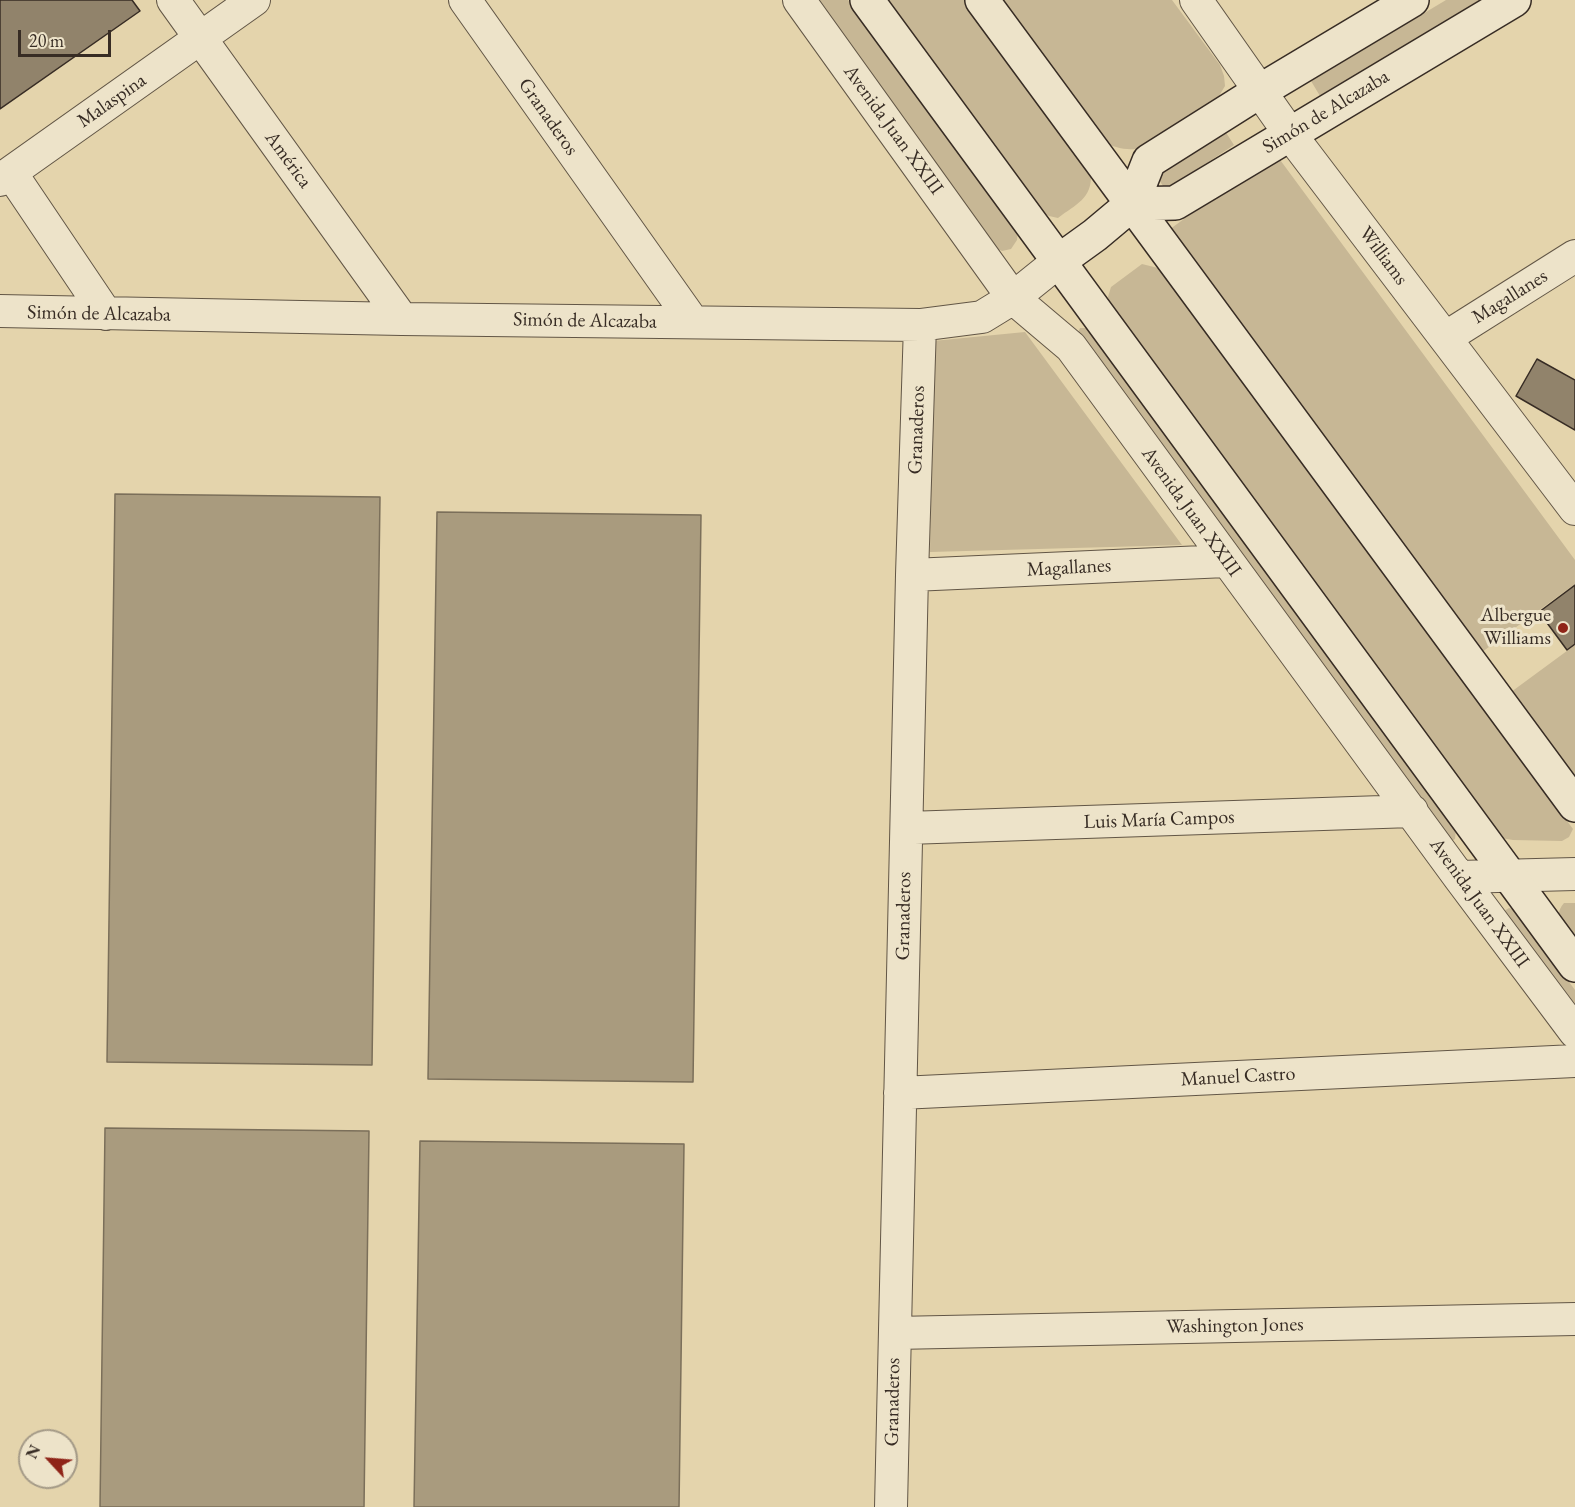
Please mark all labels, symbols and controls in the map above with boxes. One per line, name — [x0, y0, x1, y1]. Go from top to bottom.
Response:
scale bar — [21, 18, 114, 56]
text: 20 m — [29, 29, 64, 52]
street label: Avenida Juan XXIII — [838, 60, 948, 200]
street label: Simón de Alcazaba — [1258, 65, 1394, 159]
street label: Malaspina — [73, 69, 151, 133]
street label: Granaderos — [513, 74, 583, 160]
street label: América — [259, 127, 317, 193]
street label: Williams — [1353, 222, 1413, 290]
street label: Magallanes — [1468, 264, 1552, 330]
street label: Simón de Alcazaba — [27, 301, 171, 327]
street label: Simón de Alcazaba — [513, 308, 657, 334]
street label: Granaderos — [903, 385, 931, 475]
street label: Avenida Juan XXIII — [1136, 442, 1246, 582]
street label: Magallanes — [1026, 554, 1112, 582]
place label: Albergue Williams — [1481, 604, 1551, 651]
marker: Albergue Williams — [1556, 621, 1570, 635]
street label: Luis María Campos — [1083, 805, 1235, 835]
street label: Avenida Juan XXIII — [1424, 833, 1534, 973]
street label: Granaderos — [891, 871, 917, 961]
street label: Manuel Castro — [1180, 1062, 1296, 1092]
street label: Washington Jones — [1166, 1313, 1304, 1339]
street label: Granaderos — [880, 1357, 906, 1447]
north arrow — [18, 1429, 78, 1489]
text: N — [21, 1441, 45, 1462]

